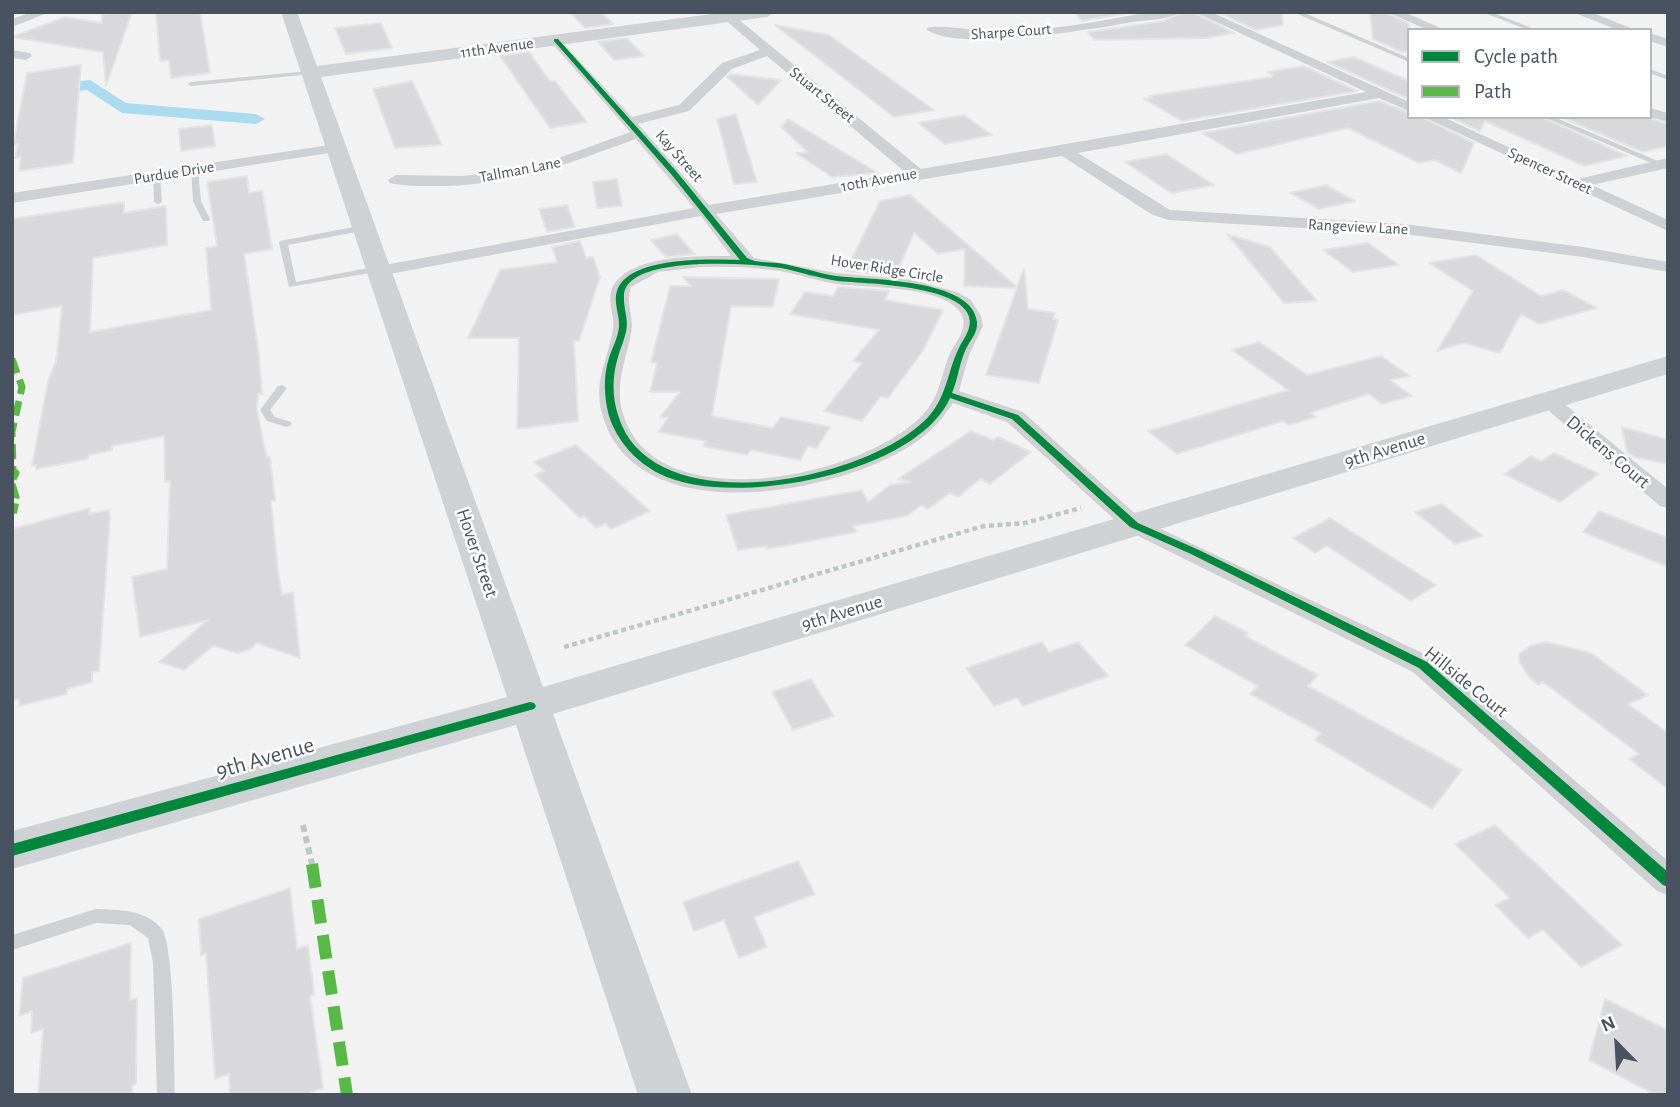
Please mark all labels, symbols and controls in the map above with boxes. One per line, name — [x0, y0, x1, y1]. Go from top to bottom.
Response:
street label: Sharpe Court — [970, 20, 1052, 44]
legend — [1407, 28, 1652, 119]
street label: 11th Avenue — [459, 33, 535, 63]
text: Cycle path — [1474, 46, 1558, 67]
street label: Stuart Street — [785, 63, 859, 127]
text: Path — [1474, 81, 1512, 102]
street label: Kay Street — [651, 126, 707, 186]
street label: Spencer Street — [1505, 143, 1595, 199]
street label: Tallman Lane — [478, 153, 562, 187]
street label: Purdue Drive — [133, 157, 215, 189]
street label: 10th Avenue — [840, 164, 918, 196]
street label: Rangeview Lane — [1307, 215, 1409, 239]
street label: Hover Ridge Circle — [829, 251, 945, 287]
street label: Dickens Court — [1562, 411, 1654, 493]
street label: 9th Avenue — [1342, 427, 1428, 473]
street label: Hover Street — [451, 506, 503, 600]
street label: 9th Avenue — [799, 590, 885, 636]
street label: Hillside Court — [1420, 641, 1512, 723]
street label: 9th Avenue — [213, 731, 317, 785]
north arrow — [1582, 1009, 1652, 1079]
text: N — [1598, 1013, 1618, 1036]

